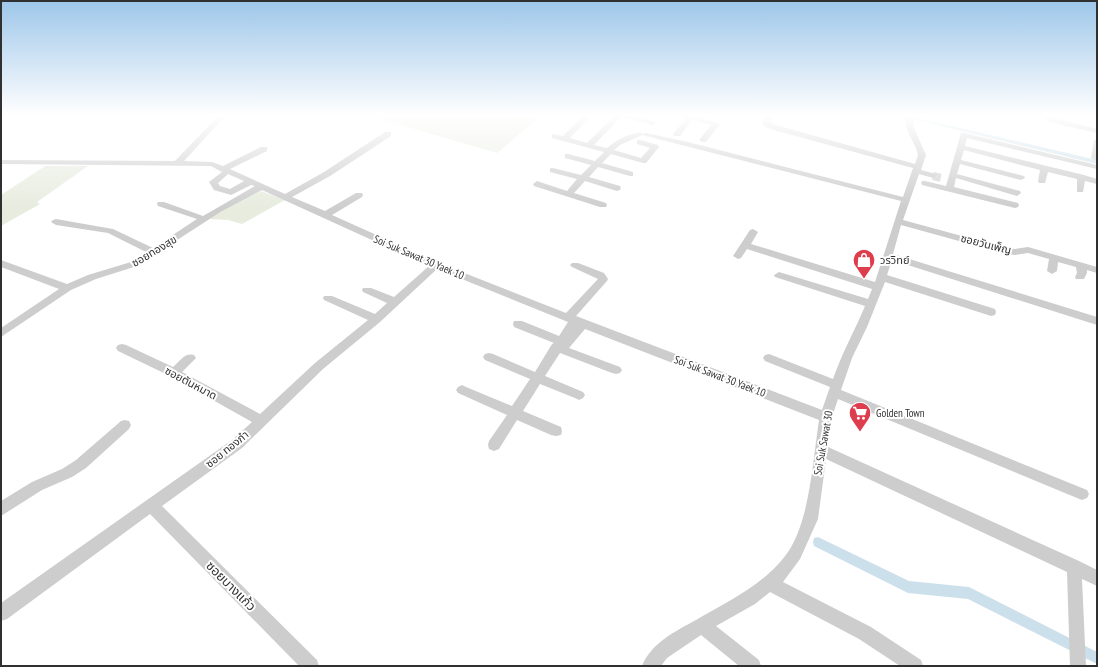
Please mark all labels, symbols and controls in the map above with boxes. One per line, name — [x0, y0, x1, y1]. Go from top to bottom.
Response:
street label: ซอยวันเพ็ญ — [959, 231, 1013, 257]
street label: ซอยทองสุข — [129, 232, 179, 270]
street label: Soi Suk Sawat 30 Yaek 10 — [372, 232, 466, 282]
shop icon: วรวิทย์ — [851, 247, 877, 280]
place label: วรวิทย์ — [880, 253, 910, 267]
street label: Soi Suk Sawat 30 Yaek 10 — [672, 352, 768, 400]
street label: ซอยตันหมาด — [162, 363, 220, 403]
supermarket icon: Golden Town — [847, 400, 873, 433]
place label: Golden Town — [876, 406, 925, 420]
street label: Soi Suk Sawat 30 — [810, 410, 836, 476]
street label: ซอย ทองภํา — [203, 427, 251, 471]
street label: ซอยบางแก้ว — [202, 557, 260, 615]

